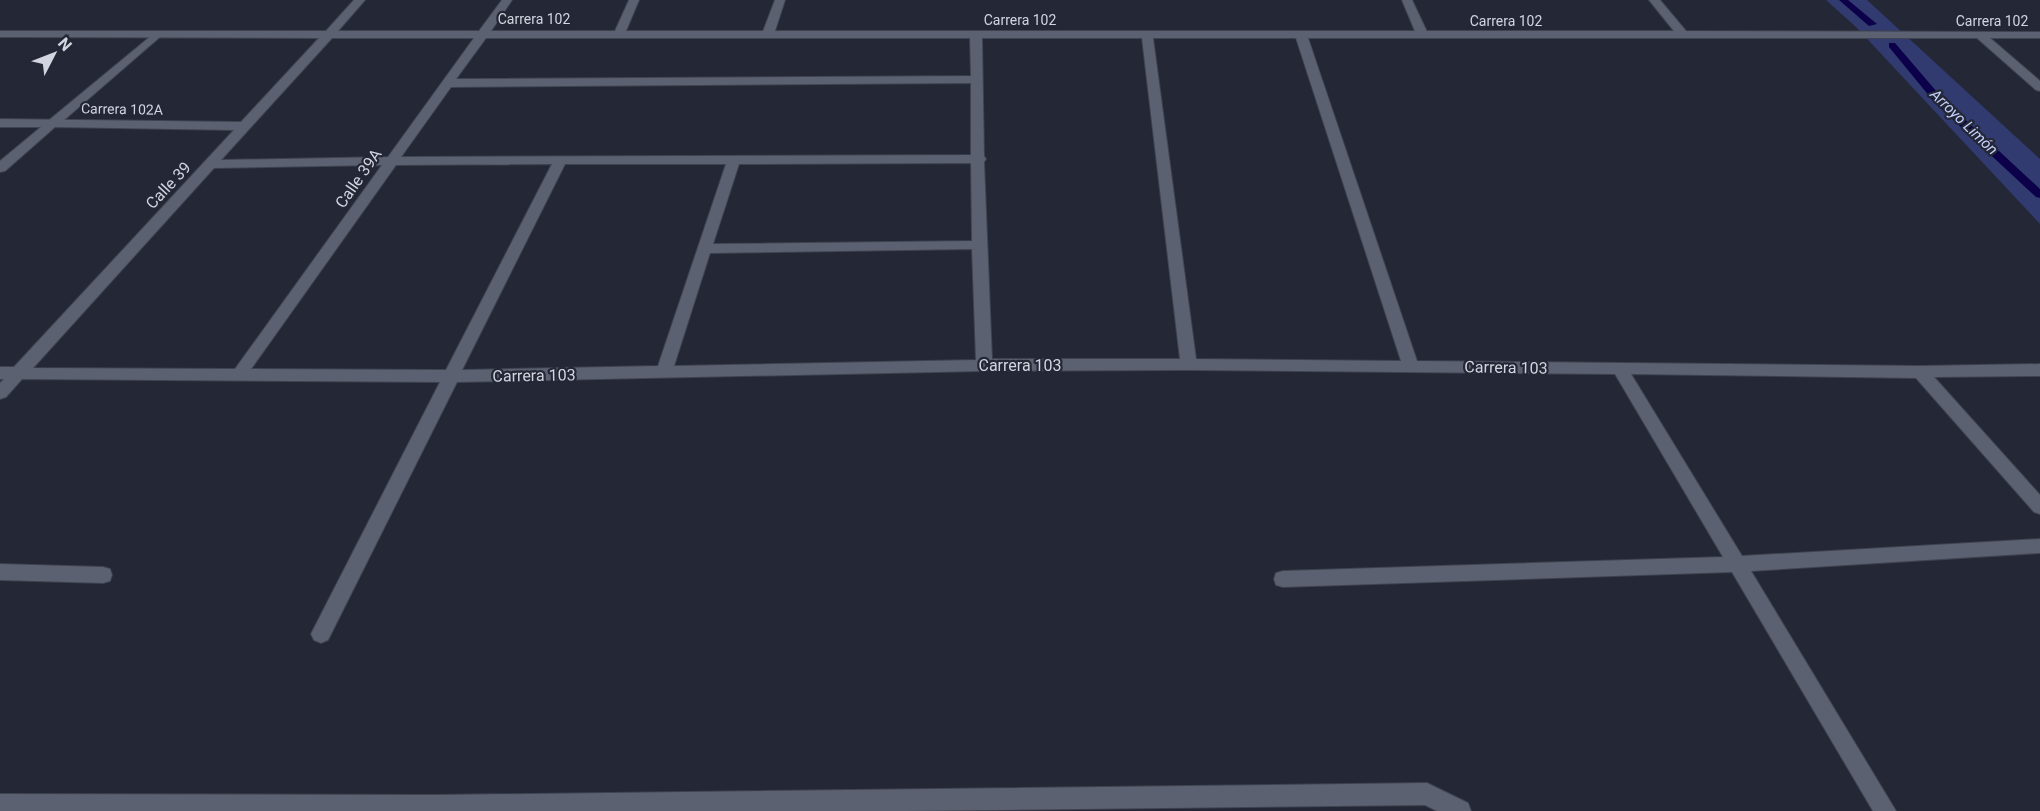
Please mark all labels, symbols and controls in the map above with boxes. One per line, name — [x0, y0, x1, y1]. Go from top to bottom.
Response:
street label: Carrera 102 — [498, 11, 570, 27]
street label: Carrera 102 — [984, 12, 1056, 28]
street label: Carrera 102 — [1470, 13, 1542, 29]
street label: Carrera 102 — [1956, 13, 2028, 29]
north arrow — [24, 24, 84, 84]
text: N — [54, 34, 76, 55]
water label: Arroyo Limón — [1926, 85, 2001, 159]
street label: Carrera 102A — [81, 100, 163, 118]
street label: Calle 39A — [331, 145, 386, 211]
street label: Calle 39 — [142, 158, 195, 213]
street label: Carrera 103 — [978, 356, 1062, 375]
street label: Carrera 103 — [1464, 357, 1548, 378]
street label: Carrera 103 — [492, 365, 576, 386]

